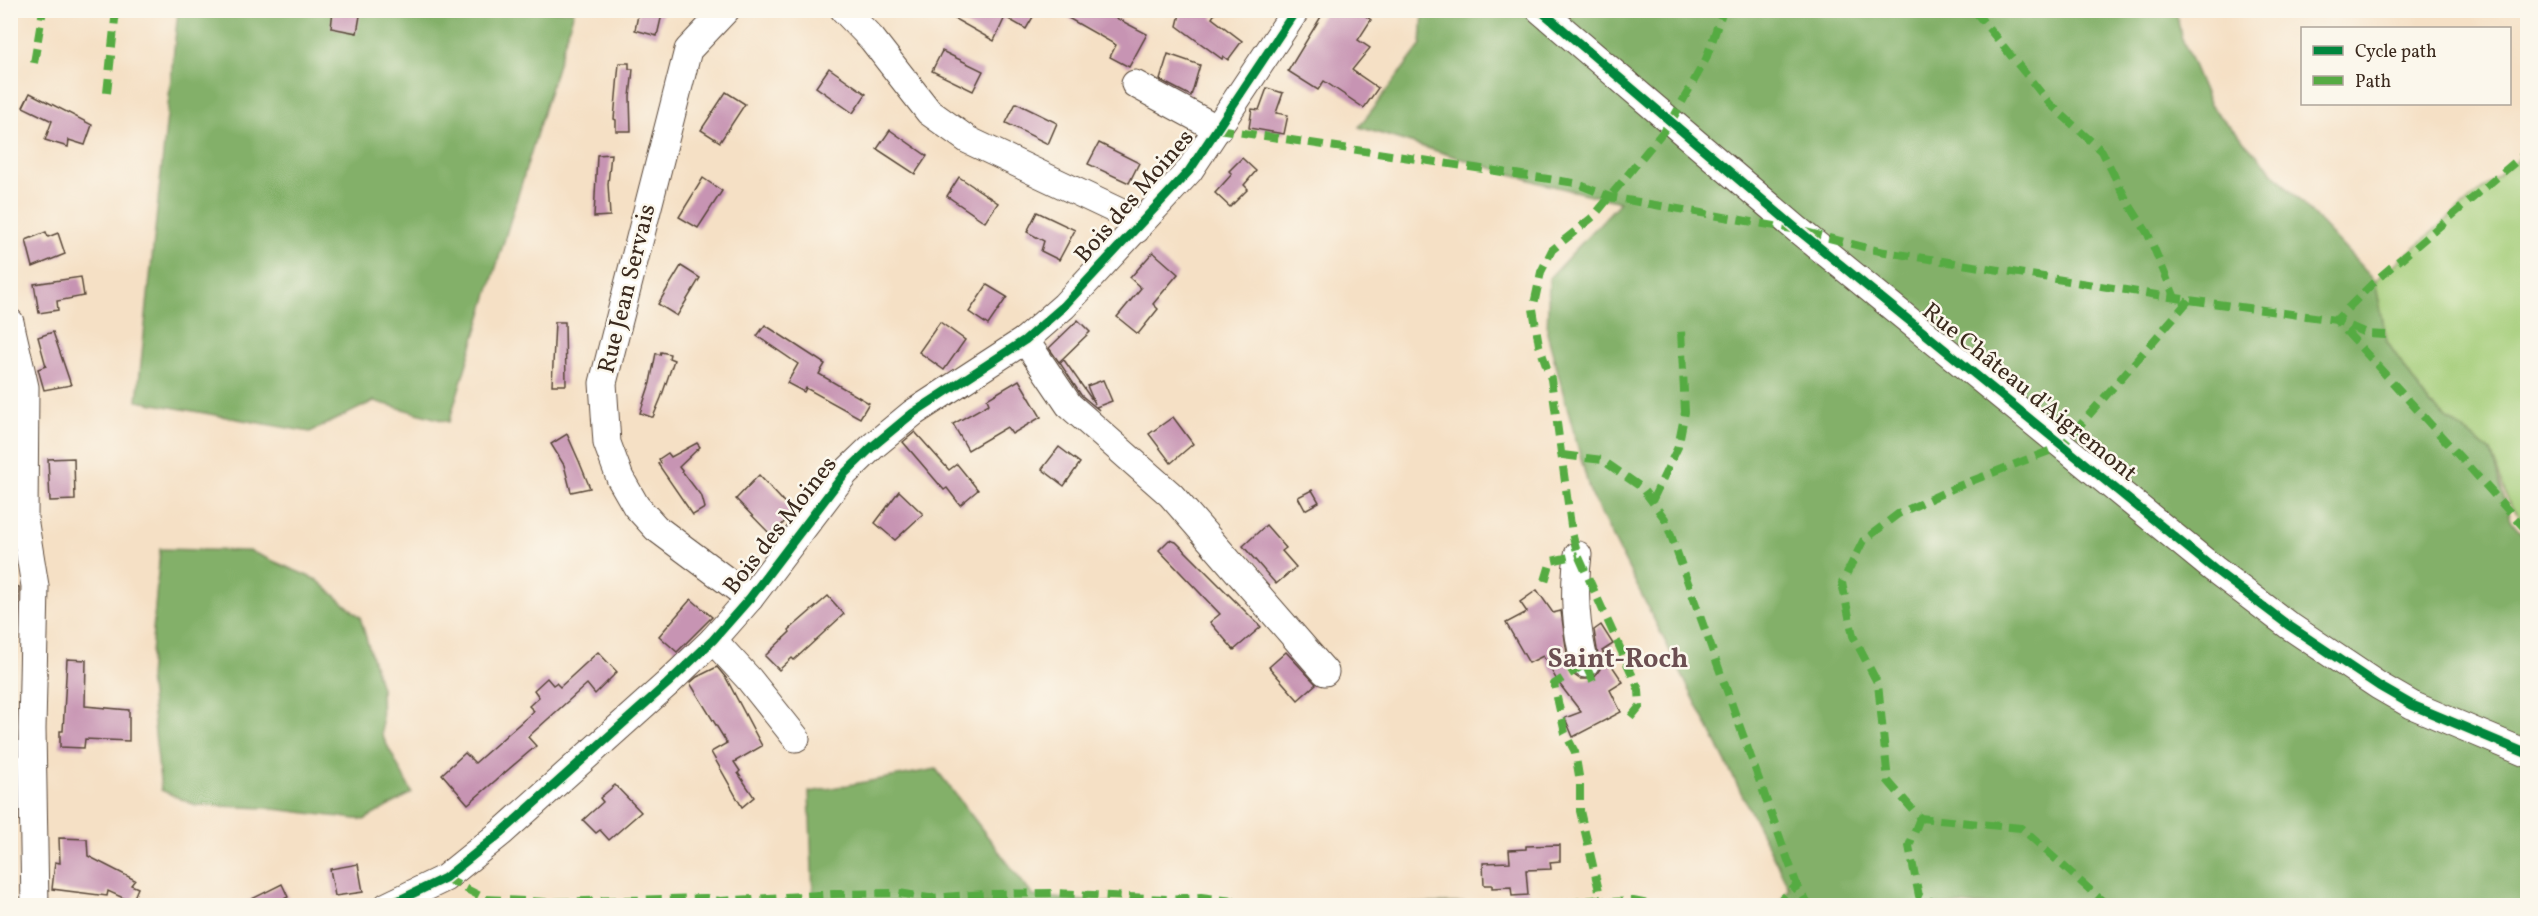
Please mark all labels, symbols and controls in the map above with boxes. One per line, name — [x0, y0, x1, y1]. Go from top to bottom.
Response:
legend — [2301, 27, 2511, 105]
text: Cycle path — [2355, 40, 2437, 65]
text: Path — [2355, 70, 2391, 95]
street label: Bois des Moines — [1067, 123, 1203, 271]
street label: Rue Jean Servais — [591, 201, 665, 377]
street label: Rue Château d'Aigremont — [1914, 295, 2144, 491]
street label: Bois des Moines — [716, 449, 846, 603]
district label: Saint-Roch — [1548, 641, 1688, 679]

